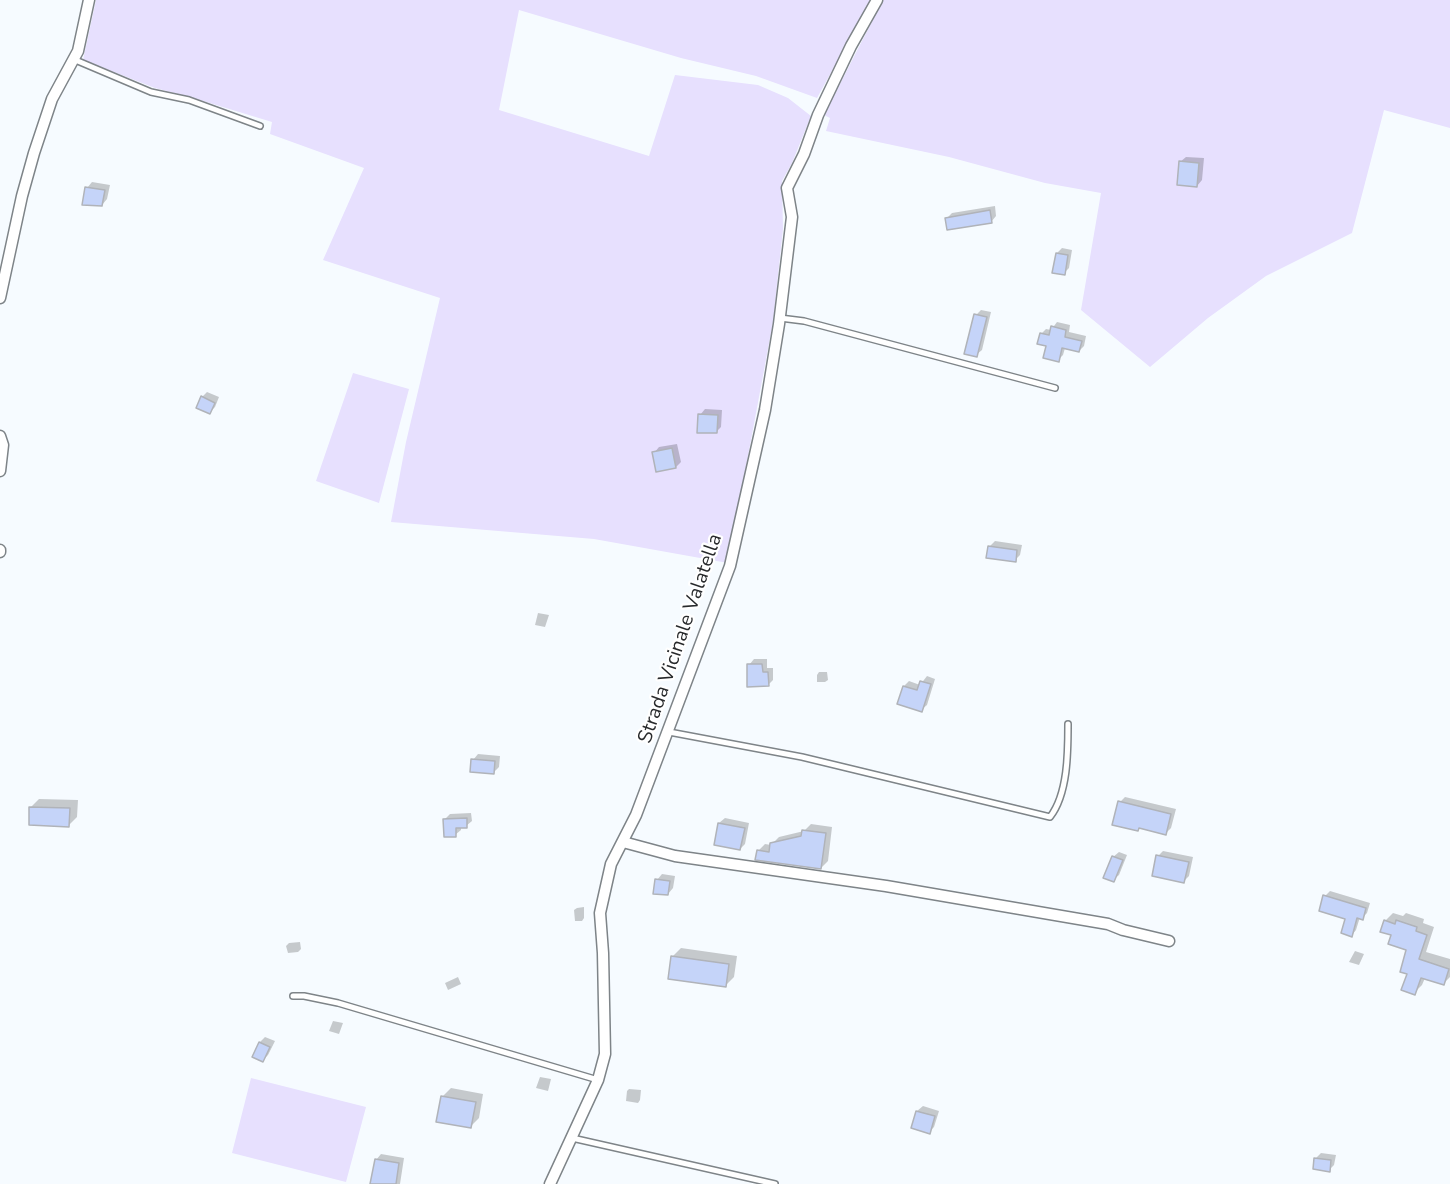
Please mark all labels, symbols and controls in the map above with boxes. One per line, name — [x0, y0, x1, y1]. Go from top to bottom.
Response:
street label: Strada Vicinale Valatella — [634, 531, 728, 747]

